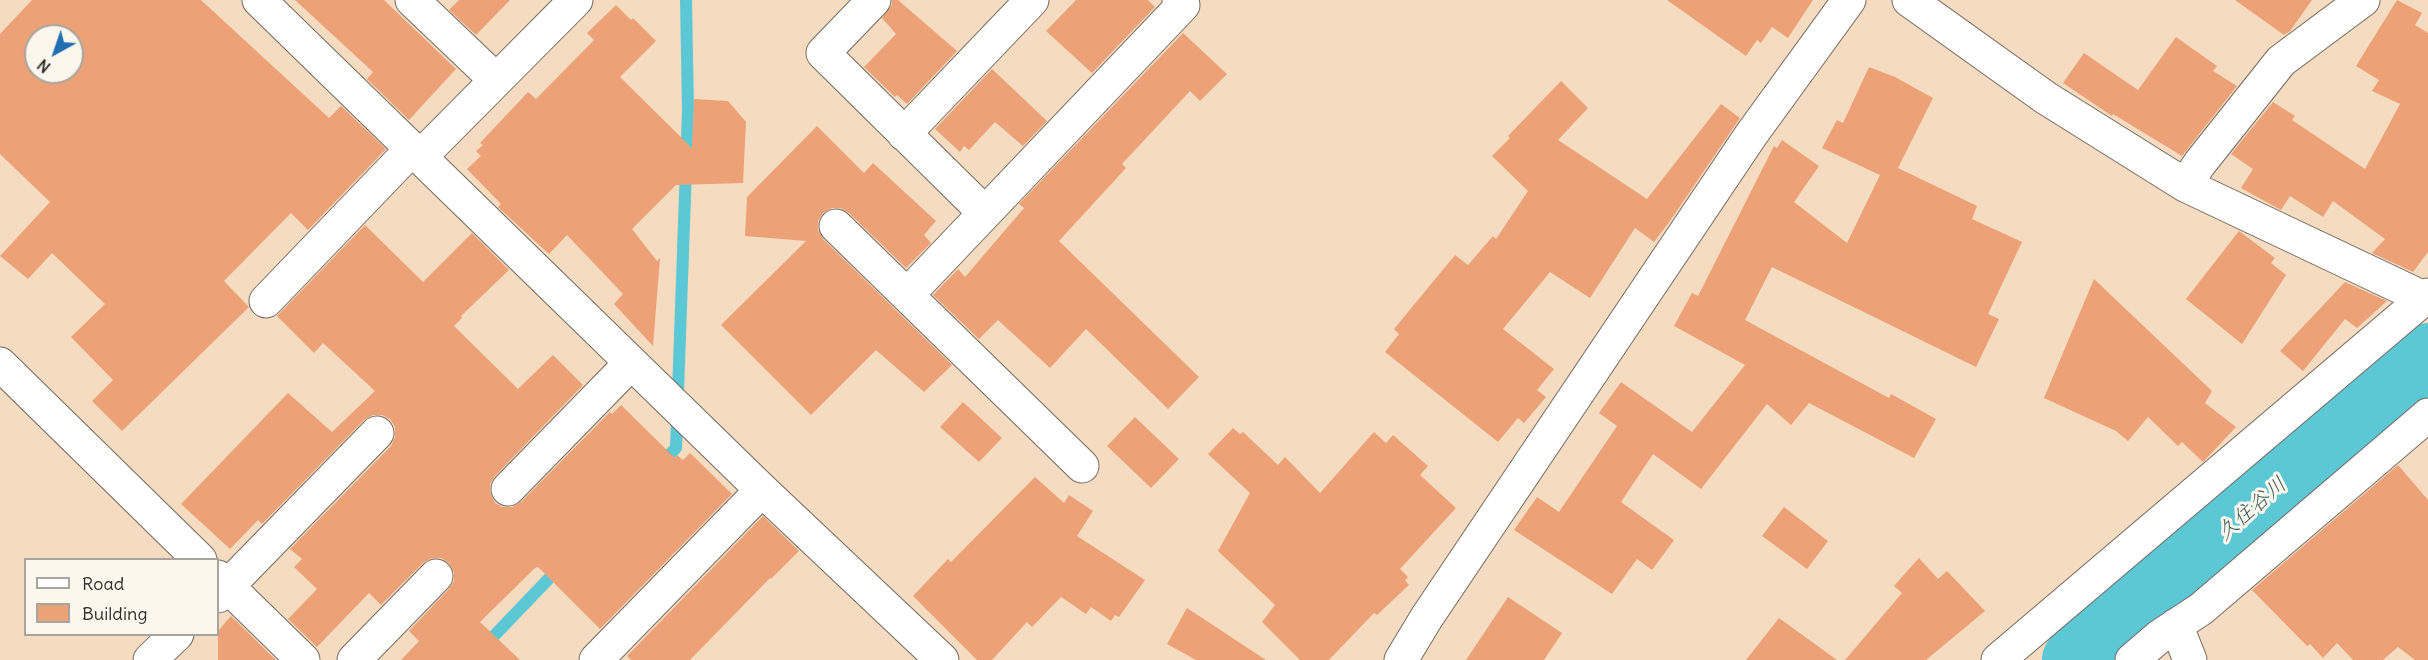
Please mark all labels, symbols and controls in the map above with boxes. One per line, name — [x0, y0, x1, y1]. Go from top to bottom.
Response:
north arrow — [24, 24, 84, 84]
text: N — [33, 55, 54, 77]
water label: 久住谷川 — [2212, 472, 2292, 546]
legend — [24, 558, 219, 636]
text: Road — [82, 572, 124, 595]
text: Building — [82, 602, 147, 625]

